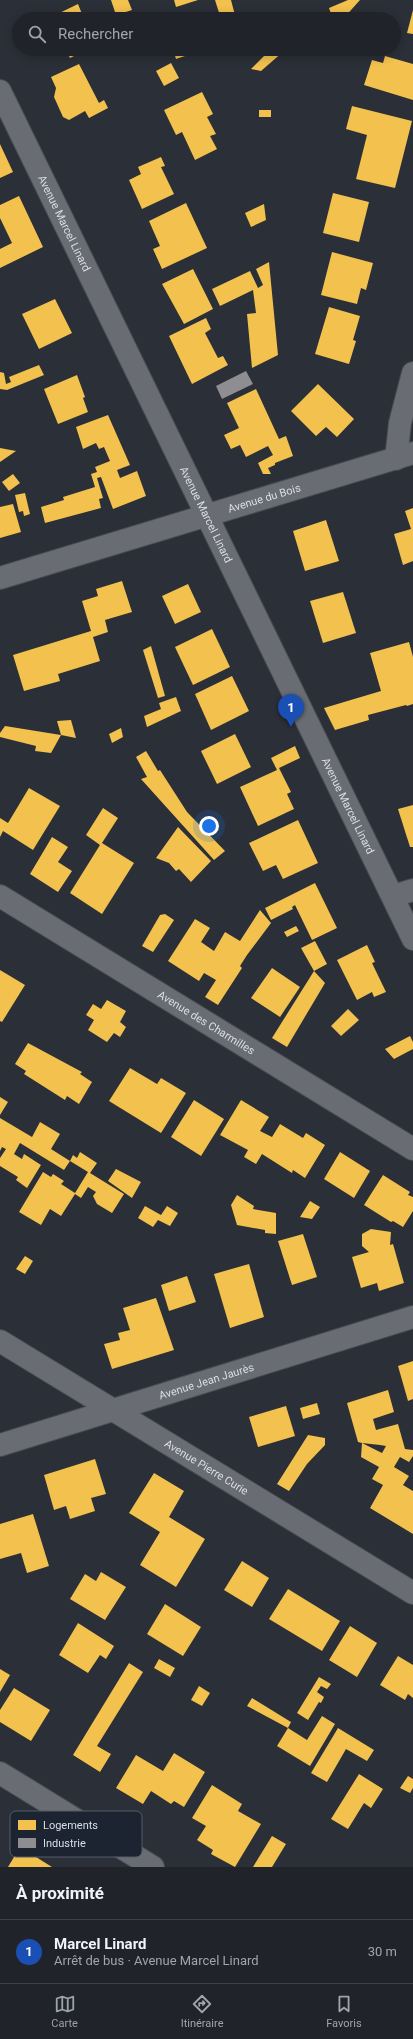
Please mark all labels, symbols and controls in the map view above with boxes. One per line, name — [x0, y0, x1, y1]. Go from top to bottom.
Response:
search box — [12, 12, 401, 56]
icon: search — [26, 23, 48, 45]
text: Rechercher — [58, 25, 133, 43]
street label: Avenue Marcel Linard — [35, 173, 93, 274]
street label: Avenue Marcel Linard — [177, 464, 235, 565]
street label: Avenue du Bois — [226, 481, 303, 516]
pin: 1 — [278, 694, 304, 727]
street label: Avenue Marcel Linard — [319, 756, 377, 856]
your location — [199, 816, 219, 836]
street label: Avenue des Charmilles — [155, 988, 257, 1058]
street label: Avenue Jean Jaurès — [157, 1361, 256, 1402]
street label: Avenue Pierre Curie — [162, 1437, 251, 1498]
legend — [10, 1811, 142, 1857]
text: Logements — [43, 1819, 98, 1832]
text: Industrie — [43, 1837, 86, 1850]
text: À proximité — [16, 1883, 104, 1903]
text: Marcel Linard — [54, 1935, 146, 1953]
text: 1 — [25, 1944, 33, 1959]
text: 30 m — [368, 1944, 397, 1959]
text: Arrêt de bus · Avenue Marcel Linard — [54, 1953, 259, 1968]
tab: Carte — [51, 1993, 78, 2030]
tab: Itinéraire — [181, 1993, 223, 2030]
tab: Favoris — [326, 1993, 362, 2030]

